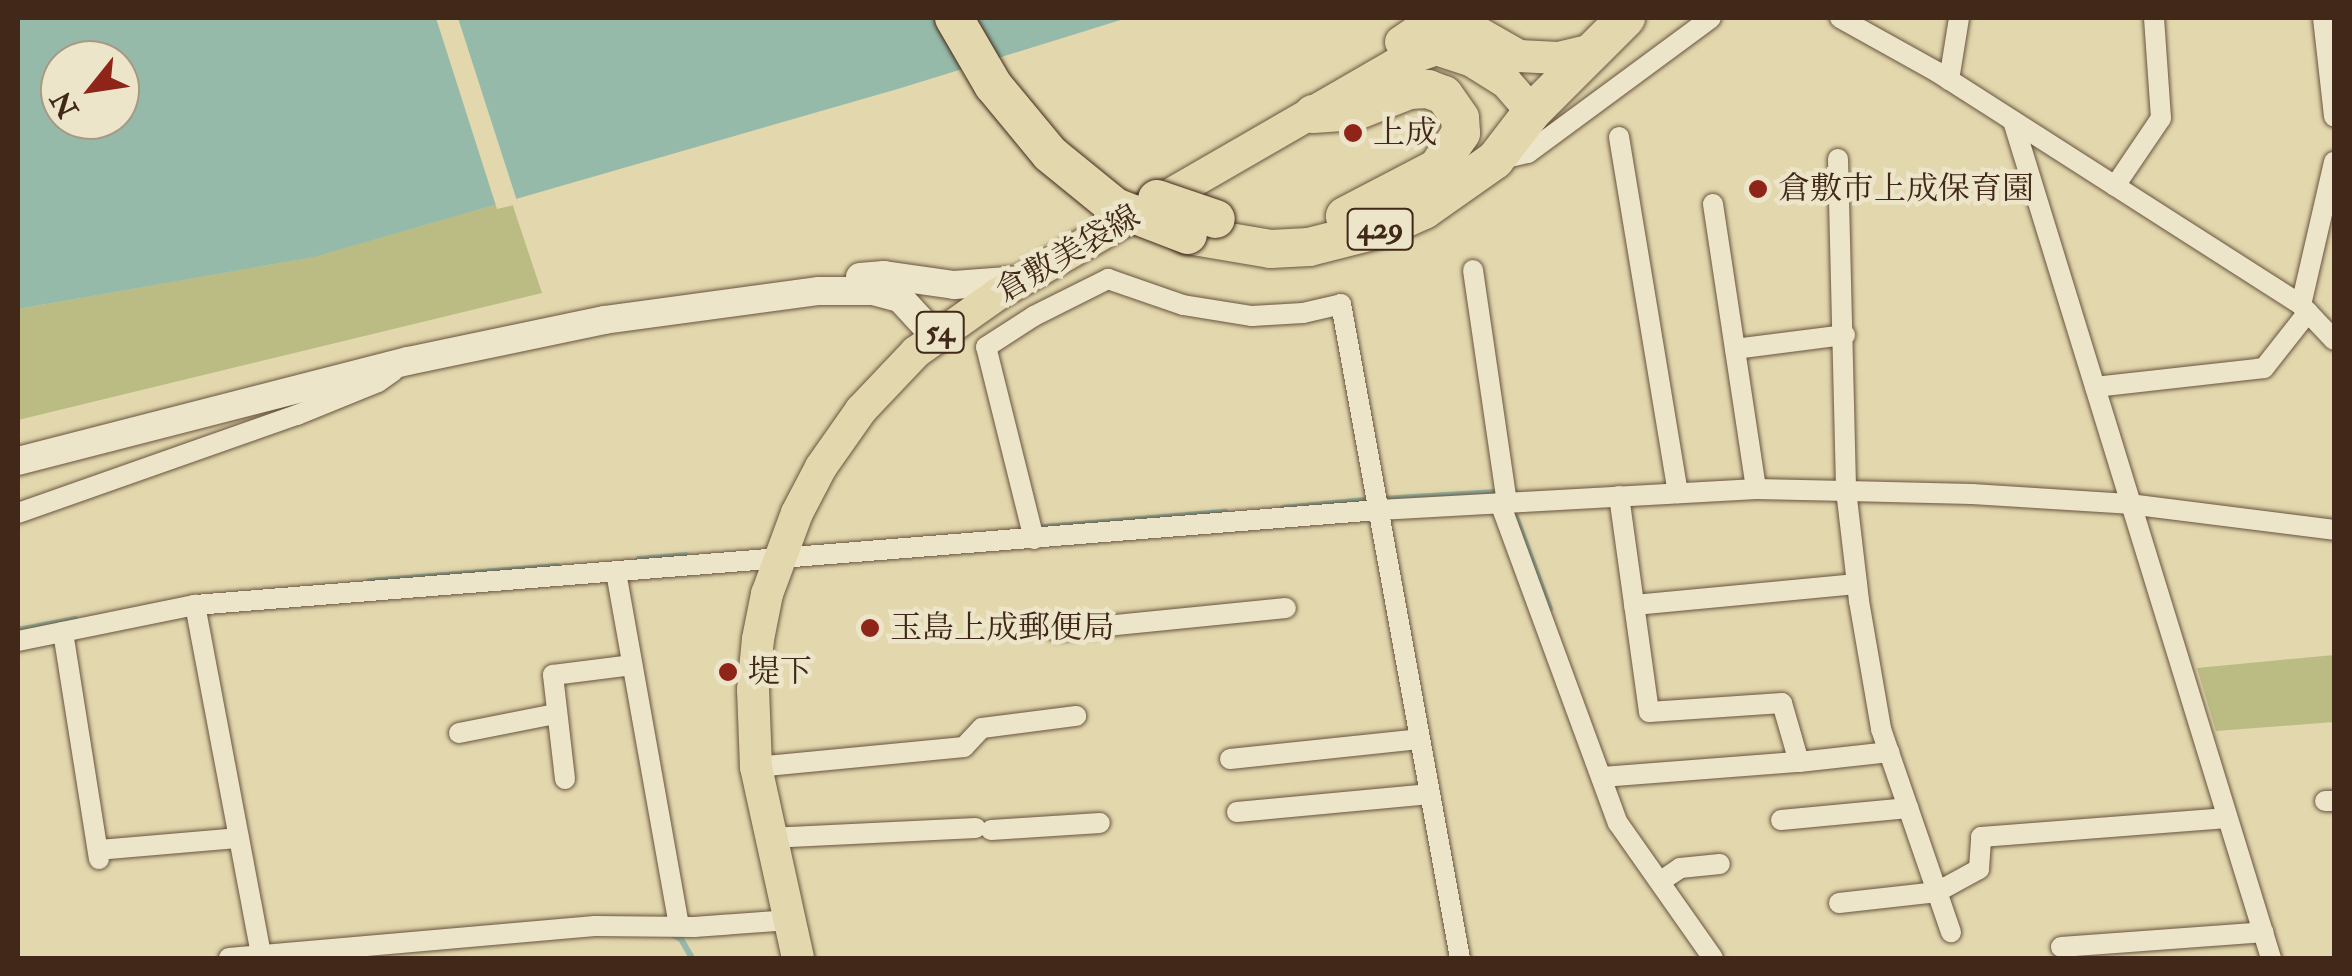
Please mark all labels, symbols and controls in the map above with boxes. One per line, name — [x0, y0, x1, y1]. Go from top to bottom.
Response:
north arrow — [40, 40, 140, 140]
text: N — [44, 85, 87, 124]
place label: 上成 — [1373, 114, 1437, 152]
marker: 上成 — [1342, 122, 1364, 144]
place label: 倉敷市上成保育園 — [1778, 170, 2034, 208]
marker: 倉敷市上成保育園 — [1747, 178, 1769, 200]
street label: 倉敷美袋線 — [989, 197, 1147, 311]
road number: 429 — [1345, 204, 1415, 254]
road number: 54 — [915, 307, 965, 357]
place label: 玉島上成郵便局 — [890, 609, 1114, 647]
marker: 玉島上成郵便局 — [859, 617, 881, 639]
place label: 堤下 — [748, 653, 812, 691]
marker: 堤下 — [717, 661, 739, 683]

